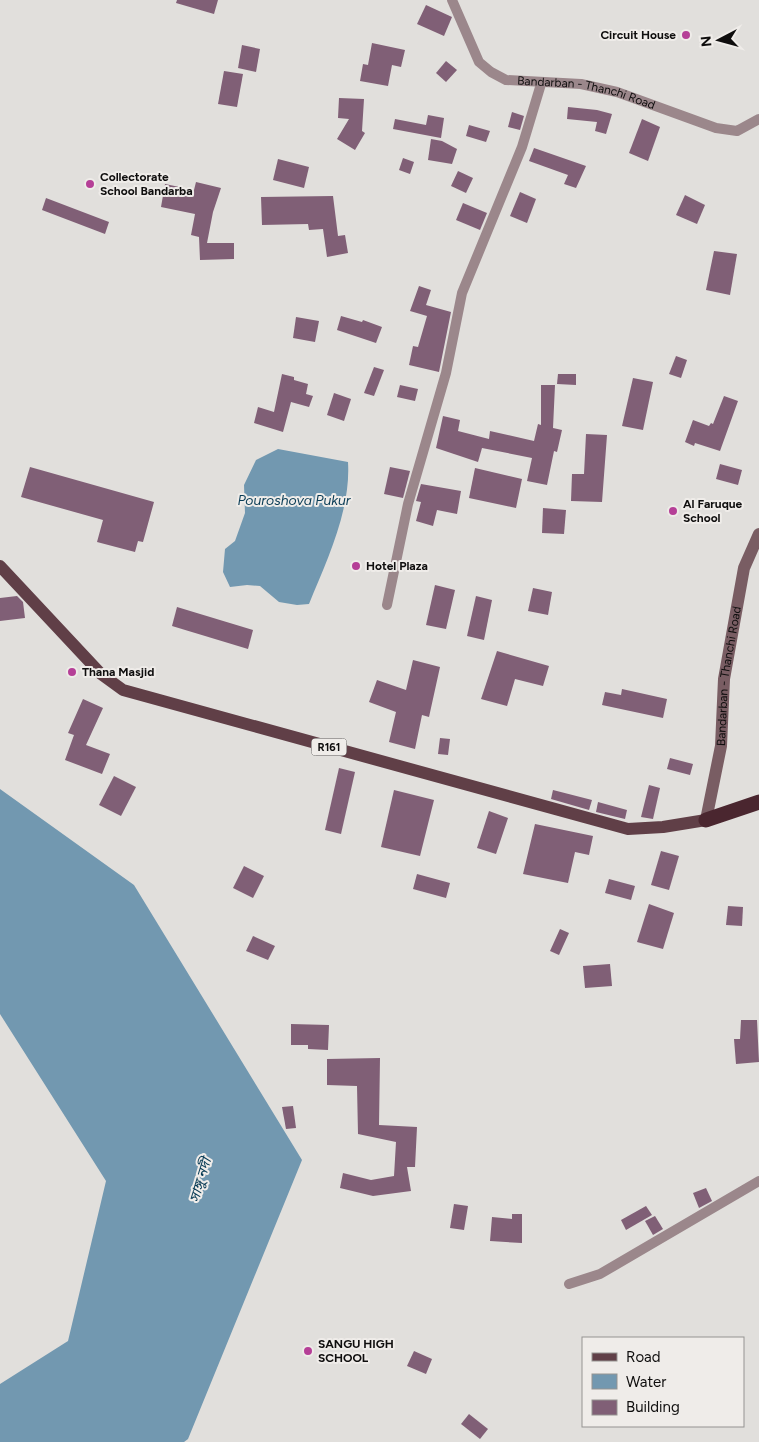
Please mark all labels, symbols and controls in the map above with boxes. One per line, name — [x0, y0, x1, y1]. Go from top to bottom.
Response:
north arrow — [694, 15, 744, 65]
place label: Circuit House — [600, 28, 676, 42]
marker: Circuit House — [680, 29, 692, 41]
text: N — [698, 35, 716, 48]
street label: Bandarban - Thanchi Road — [517, 74, 657, 112]
place label: Collectorate School Bandarba — [100, 170, 193, 198]
marker: Collectorate School Bandarba — [84, 178, 96, 190]
water label: Pouroshova Pukur — [237, 492, 352, 509]
place label: Al Faruque School — [683, 497, 743, 525]
marker: Al Faruque School — [667, 505, 679, 517]
place label: Hotel Plaza — [366, 559, 428, 573]
marker: Hotel Plaza — [350, 560, 362, 572]
street label: Bandarban - Thanchi Road — [714, 605, 744, 746]
place label: Thana Masjid — [82, 665, 154, 679]
marker: Thana Masjid — [66, 666, 78, 678]
road number: R161 — [312, 739, 346, 756]
water label: সাঙ্গু নদী — [186, 1153, 216, 1204]
place label: SANGU HIGH SCHOOL — [318, 1337, 394, 1365]
legend — [582, 1337, 744, 1427]
marker: SANGU HIGH SCHOOL — [302, 1345, 314, 1357]
text: Road — [626, 1348, 661, 1366]
text: Water — [626, 1373, 666, 1391]
text: Building — [626, 1398, 680, 1416]

